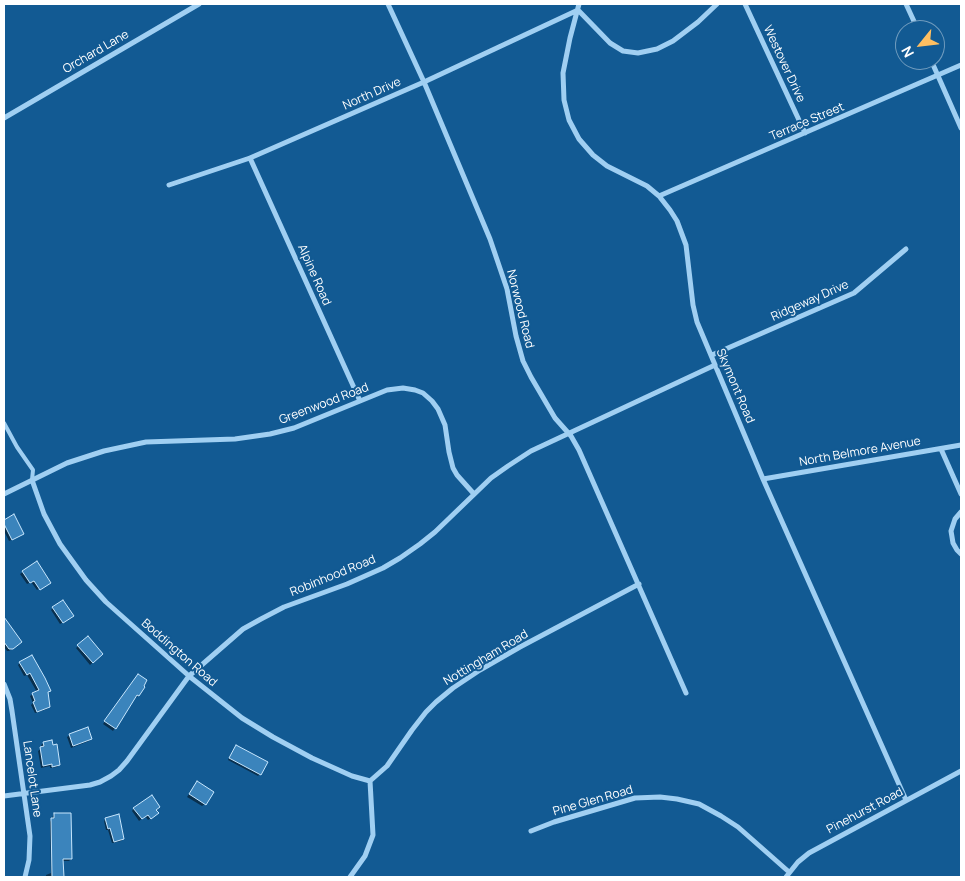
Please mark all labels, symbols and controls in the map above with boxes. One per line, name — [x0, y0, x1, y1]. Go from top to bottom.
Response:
north arrow — [895, 20, 945, 70]
street label: Westover Drive — [760, 23, 808, 105]
street label: Orchard Lane — [60, 27, 132, 77]
text: N — [897, 43, 918, 61]
street label: North Drive — [341, 75, 403, 113]
street label: Terrace Street — [768, 100, 846, 144]
street label: Alpine Road — [294, 242, 334, 308]
street label: Norwood Road — [503, 268, 537, 350]
street label: Ridgeway Drive — [769, 277, 851, 325]
street label: Skymont Road — [713, 347, 757, 425]
street label: Greenwood Road — [277, 380, 371, 428]
street label: North Belmore Avenue — [798, 434, 922, 470]
street label: Robinhood Road — [288, 552, 378, 600]
street label: Boddington Road — [138, 616, 220, 690]
street label: Nottingham Road — [441, 627, 531, 689]
street label: Lancelot Lane — [19, 740, 45, 818]
street label: Pine Glen Road — [551, 783, 635, 819]
street label: Pinehurst Road — [824, 785, 906, 837]

